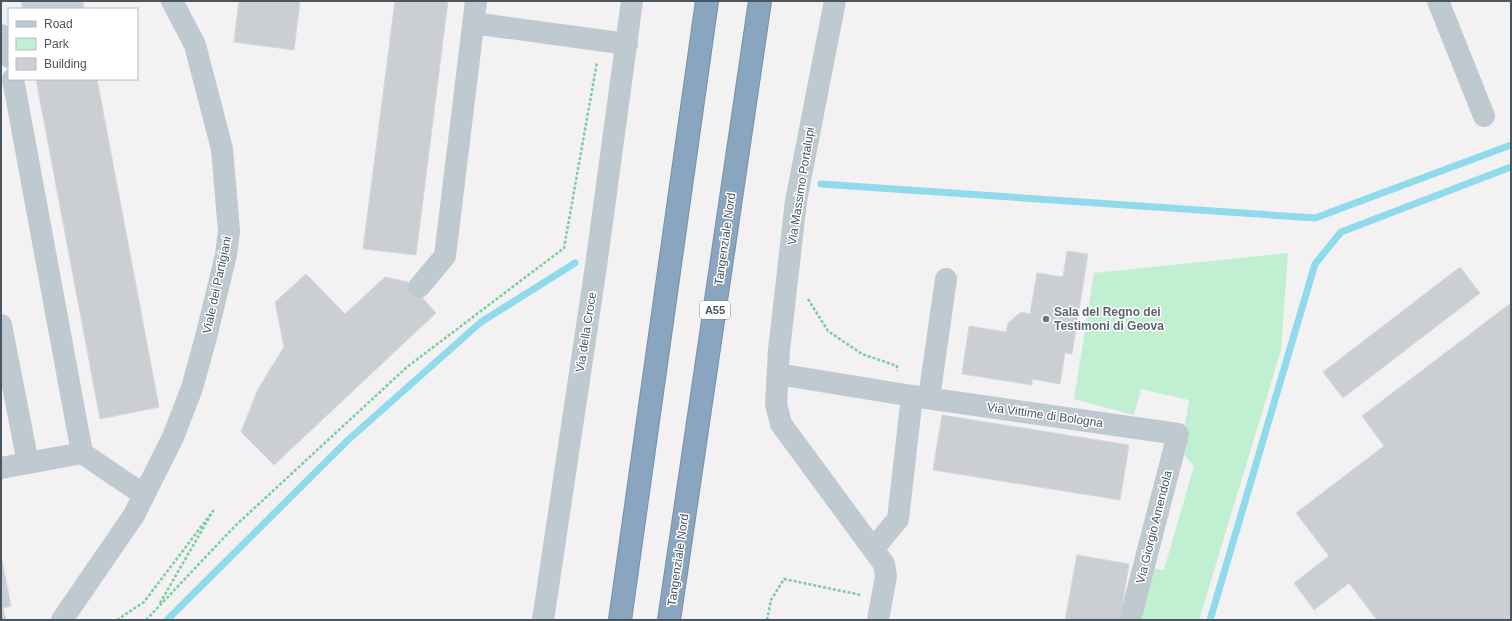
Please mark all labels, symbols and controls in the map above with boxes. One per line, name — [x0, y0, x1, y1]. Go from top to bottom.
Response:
legend — [8, 8, 138, 80]
text: Road — [44, 17, 73, 31]
text: Park — [44, 37, 70, 51]
text: Building — [44, 57, 87, 71]
street label: Via Massimo Portalupi — [785, 126, 817, 246]
street label: Tangenziale Nord — [712, 192, 738, 286]
street label: Viale dei Partigiani — [200, 235, 234, 335]
street label: Via della Croce — [573, 291, 599, 373]
road number: A55 — [700, 301, 730, 319]
place label: Sala del Regno dei Testimoni di Geova — [1054, 305, 1164, 333]
marker: Sala del Regno dei Testimoni di Geova — [1041, 314, 1051, 324]
street label: Via Vittime di Bologna — [986, 400, 1104, 430]
street label: Via Giorgio Amendola — [1133, 469, 1175, 585]
street label: Tangenziale Nord — [665, 513, 691, 607]

